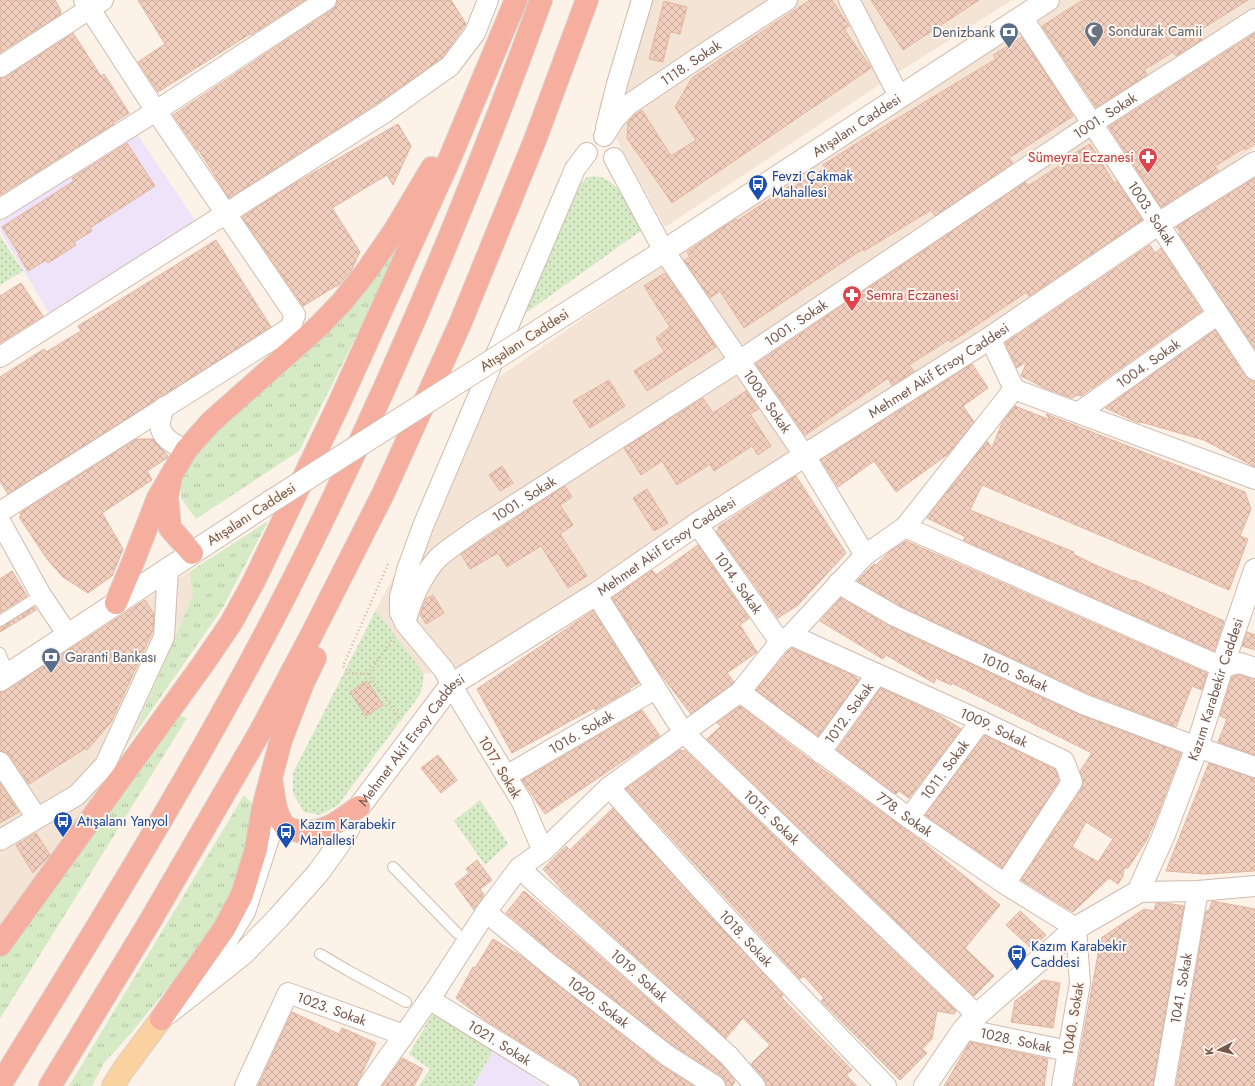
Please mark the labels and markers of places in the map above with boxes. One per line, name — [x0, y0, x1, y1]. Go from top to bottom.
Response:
mosque icon: Sondurak Camii — [1083, 20, 1105, 48]
bank icon: Denizbank — [998, 21, 1020, 49]
place label: Sondurak Camii — [1108, 21, 1202, 41]
place label: Denizbank — [933, 22, 996, 42]
pharmacy icon: Sümeyra Eczanesi — [1137, 146, 1159, 174]
place label: Sümeyra Eczanesi — [1028, 147, 1134, 167]
place label: Fevzi Çakmak Mahallesi — [772, 166, 854, 202]
bus stop icon: Fevzi Çakmak Mahallesi — [747, 173, 769, 201]
pharmacy icon: Semra Eczanesi — [841, 284, 863, 312]
place label: Semra Eczanesi — [866, 285, 959, 305]
bank icon: Garanti Bankası — [40, 646, 62, 674]
place label: Garanti Bankası — [65, 647, 157, 667]
bus stop icon: Atışalanı Yanyol — [52, 810, 74, 838]
place label: Atışalanı Yanyol — [77, 811, 168, 831]
place label: Kazım Karabekir Mahallesi — [300, 814, 396, 850]
bus stop icon: Kazım Karabekir Mahallesi — [275, 821, 297, 849]
place label: Kazım Karabekir Caddesi — [1031, 936, 1127, 972]
bus stop icon: Kazım Karabekir Caddesi — [1006, 943, 1028, 971]

